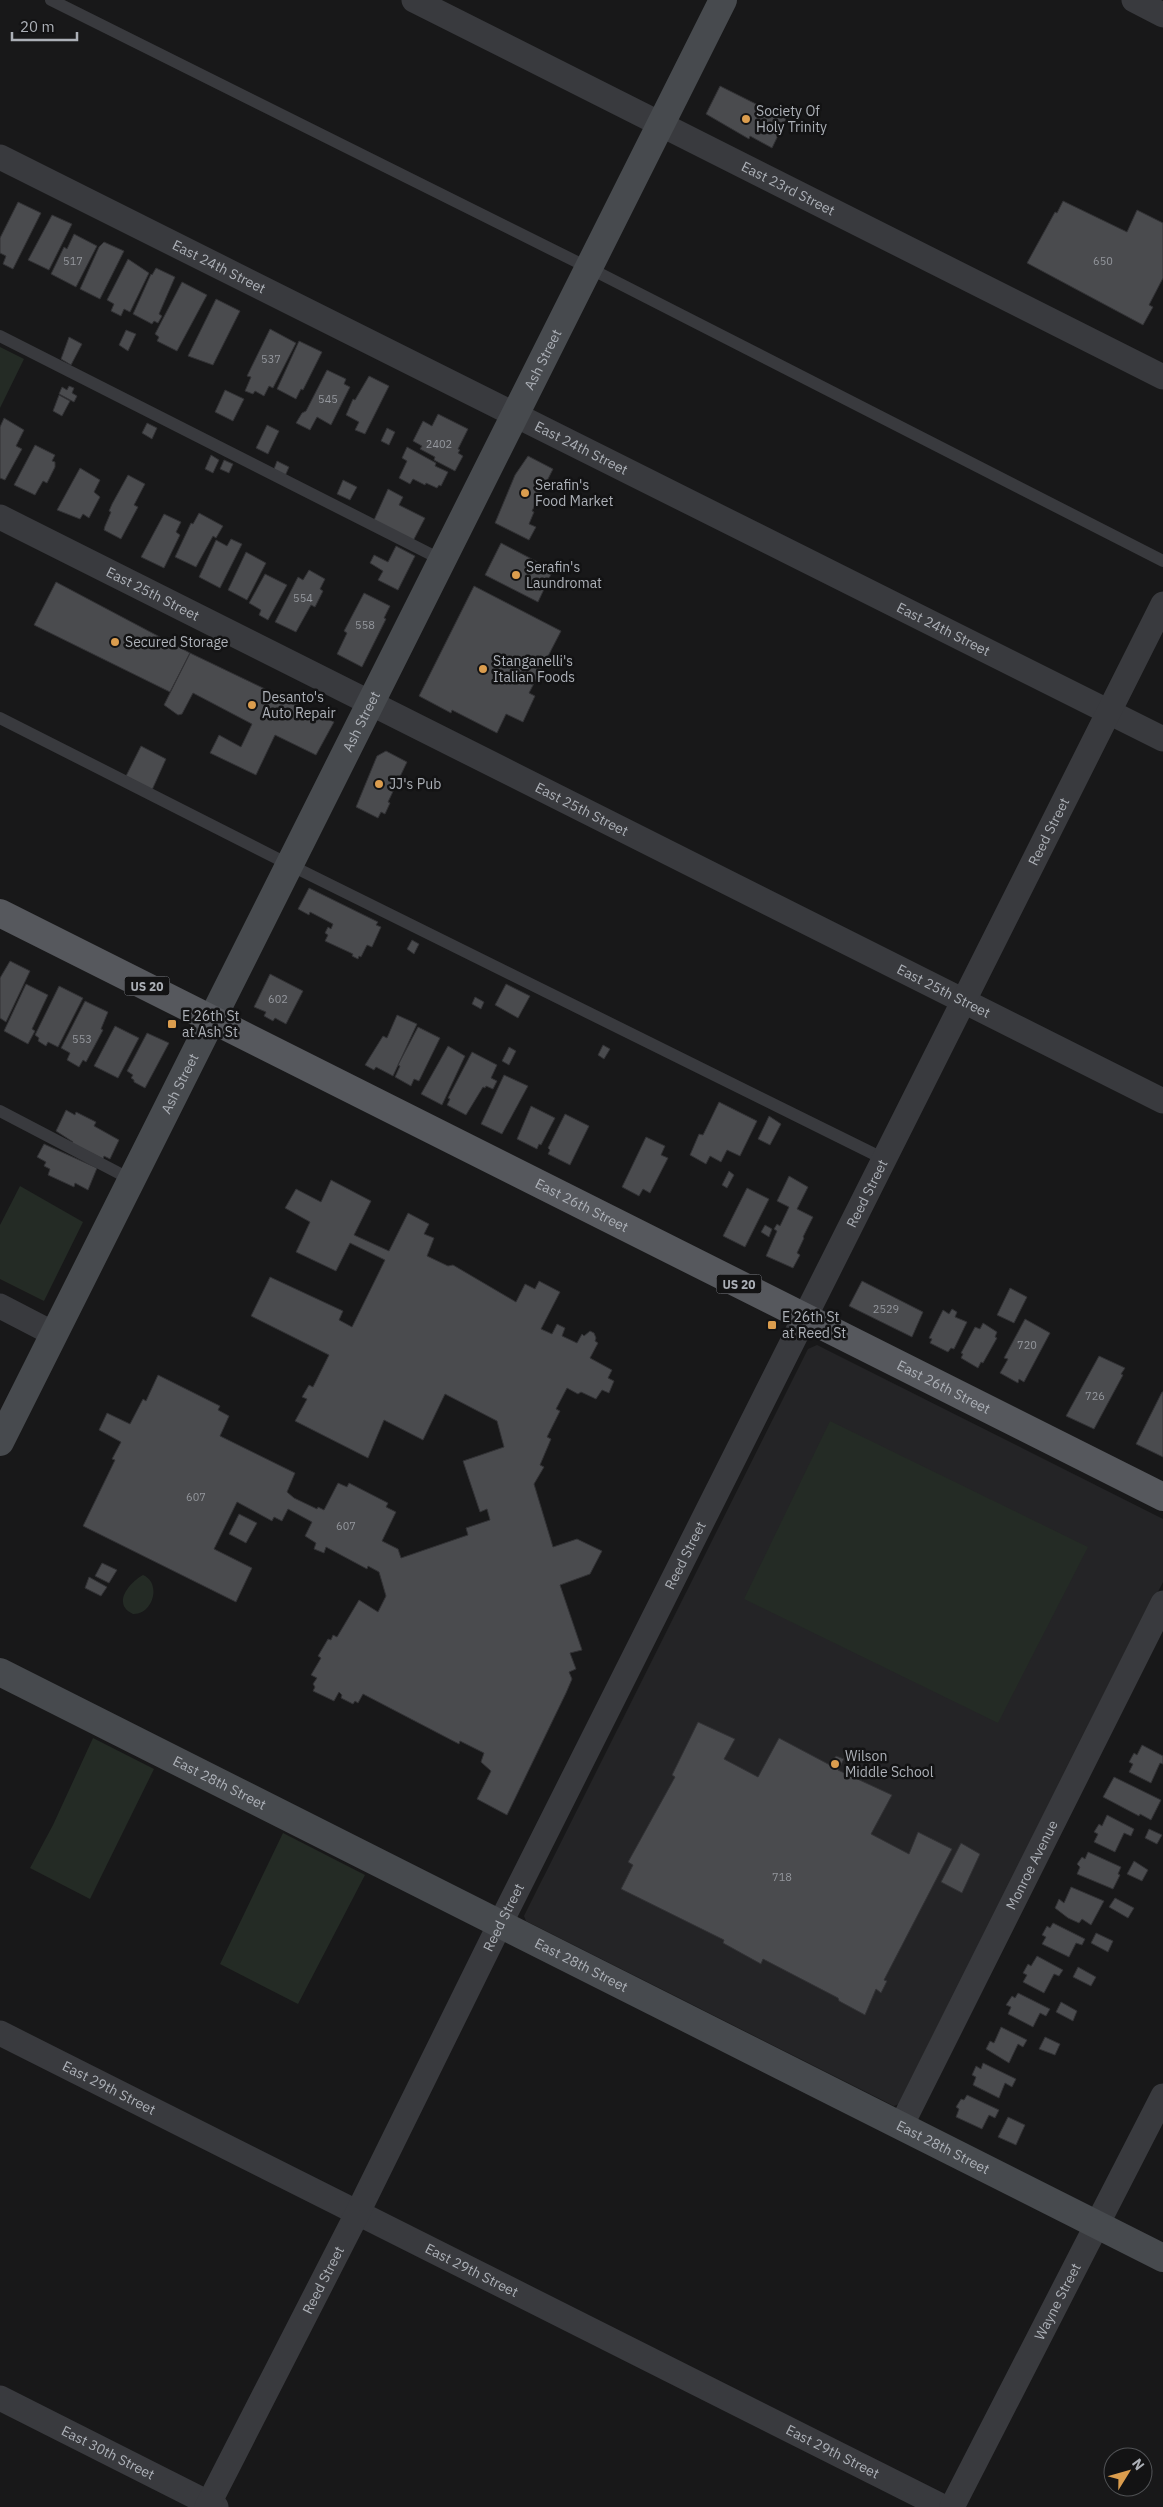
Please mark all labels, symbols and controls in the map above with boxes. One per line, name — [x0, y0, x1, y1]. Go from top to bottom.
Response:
scale bar — [12, 10, 78, 42]
text: 20 m — [20, 17, 55, 36]
place label: Society Of Holy Trinity — [756, 102, 827, 136]
marker: Society Of Holy Trinity — [740, 113, 752, 125]
street label: East 23rd Street — [738, 157, 838, 219]
street label: East 24th Street — [169, 236, 269, 298]
house number: 517 — [63, 254, 83, 268]
house number: 650 — [1093, 254, 1113, 268]
street label: Ash Street — [520, 326, 566, 393]
house number: 537 — [261, 352, 281, 366]
house number: 545 — [318, 392, 338, 406]
street label: East 24th Street — [532, 417, 631, 479]
house number: 2402 — [426, 437, 452, 451]
place label: Serafin's Food Market — [535, 476, 613, 510]
marker: Serafin's Food Market — [519, 487, 531, 499]
place label: Serafin's Laundromat — [526, 558, 602, 592]
street label: East 25th Street — [103, 563, 203, 625]
marker: Serafin's Laundromat — [510, 569, 522, 581]
house number: 554 — [293, 591, 313, 605]
street label: East 24th Street — [894, 598, 993, 660]
house number: 558 — [355, 618, 375, 632]
place label: Secured Storage — [125, 633, 229, 651]
marker: Secured Storage — [109, 636, 121, 648]
place label: Stanganelli's Italian Foods — [493, 652, 575, 686]
marker: Stanganelli's Italian Foods — [477, 663, 489, 675]
place label: Desanto's Auto Repair — [262, 688, 336, 722]
street label: Ash Street — [339, 688, 384, 755]
marker: Desanto's Auto Repair — [246, 699, 258, 711]
place label: JJ's Pub — [389, 775, 441, 793]
marker: JJ's Pub — [373, 778, 385, 790]
street label: East 25th Street — [532, 778, 631, 840]
street label: Reed Street — [1024, 794, 1073, 869]
street label: East 25th Street — [894, 960, 993, 1022]
road number: US 20 — [124, 976, 170, 996]
house number: 602 — [268, 992, 288, 1006]
place label: E 26th St at Ash St — [182, 1007, 240, 1041]
marker: E 26th St at Ash St — [166, 1018, 178, 1030]
house number: 553 — [72, 1032, 92, 1046]
street label: Ash Street — [157, 1050, 202, 1117]
street label: Reed Street — [842, 1156, 892, 1231]
street label: East 26th Street — [532, 1174, 631, 1236]
road number: US 20 — [716, 1274, 762, 1294]
house number: 2529 — [873, 1302, 899, 1316]
place label: E 26th St at Reed St — [782, 1308, 846, 1342]
marker: E 26th St at Reed St — [766, 1319, 778, 1331]
house number: 720 — [1017, 1338, 1037, 1352]
street label: East 26th Street — [894, 1356, 993, 1418]
house number: 726 — [1085, 1389, 1105, 1403]
house number: 607 — [186, 1490, 206, 1504]
street label: Reed Street — [660, 1518, 710, 1592]
house number: 607 — [336, 1519, 356, 1533]
place label: Wilson Middle School — [845, 1747, 934, 1781]
street label: East 28th Street — [170, 1752, 269, 1814]
marker: Wilson Middle School — [829, 1758, 841, 1770]
street label: Monroe Avenue — [1002, 1817, 1062, 1913]
house number: 718 — [772, 1870, 792, 1884]
street label: Reed Street — [479, 1880, 528, 1954]
street label: East 28th Street — [532, 1934, 631, 1996]
street label: East 29th Street — [59, 2057, 159, 2119]
street label: East 28th Street — [893, 2116, 993, 2178]
street label: East 29th Street — [422, 2239, 521, 2301]
street label: Reed Street — [298, 2243, 348, 2317]
street label: Wayne Street — [1030, 2260, 1085, 2343]
street label: East 30th Street — [58, 2421, 158, 2484]
street label: East 29th Street — [783, 2421, 882, 2483]
north arrow — [1103, 2447, 1153, 2497]
text: N — [1128, 2455, 1149, 2474]

